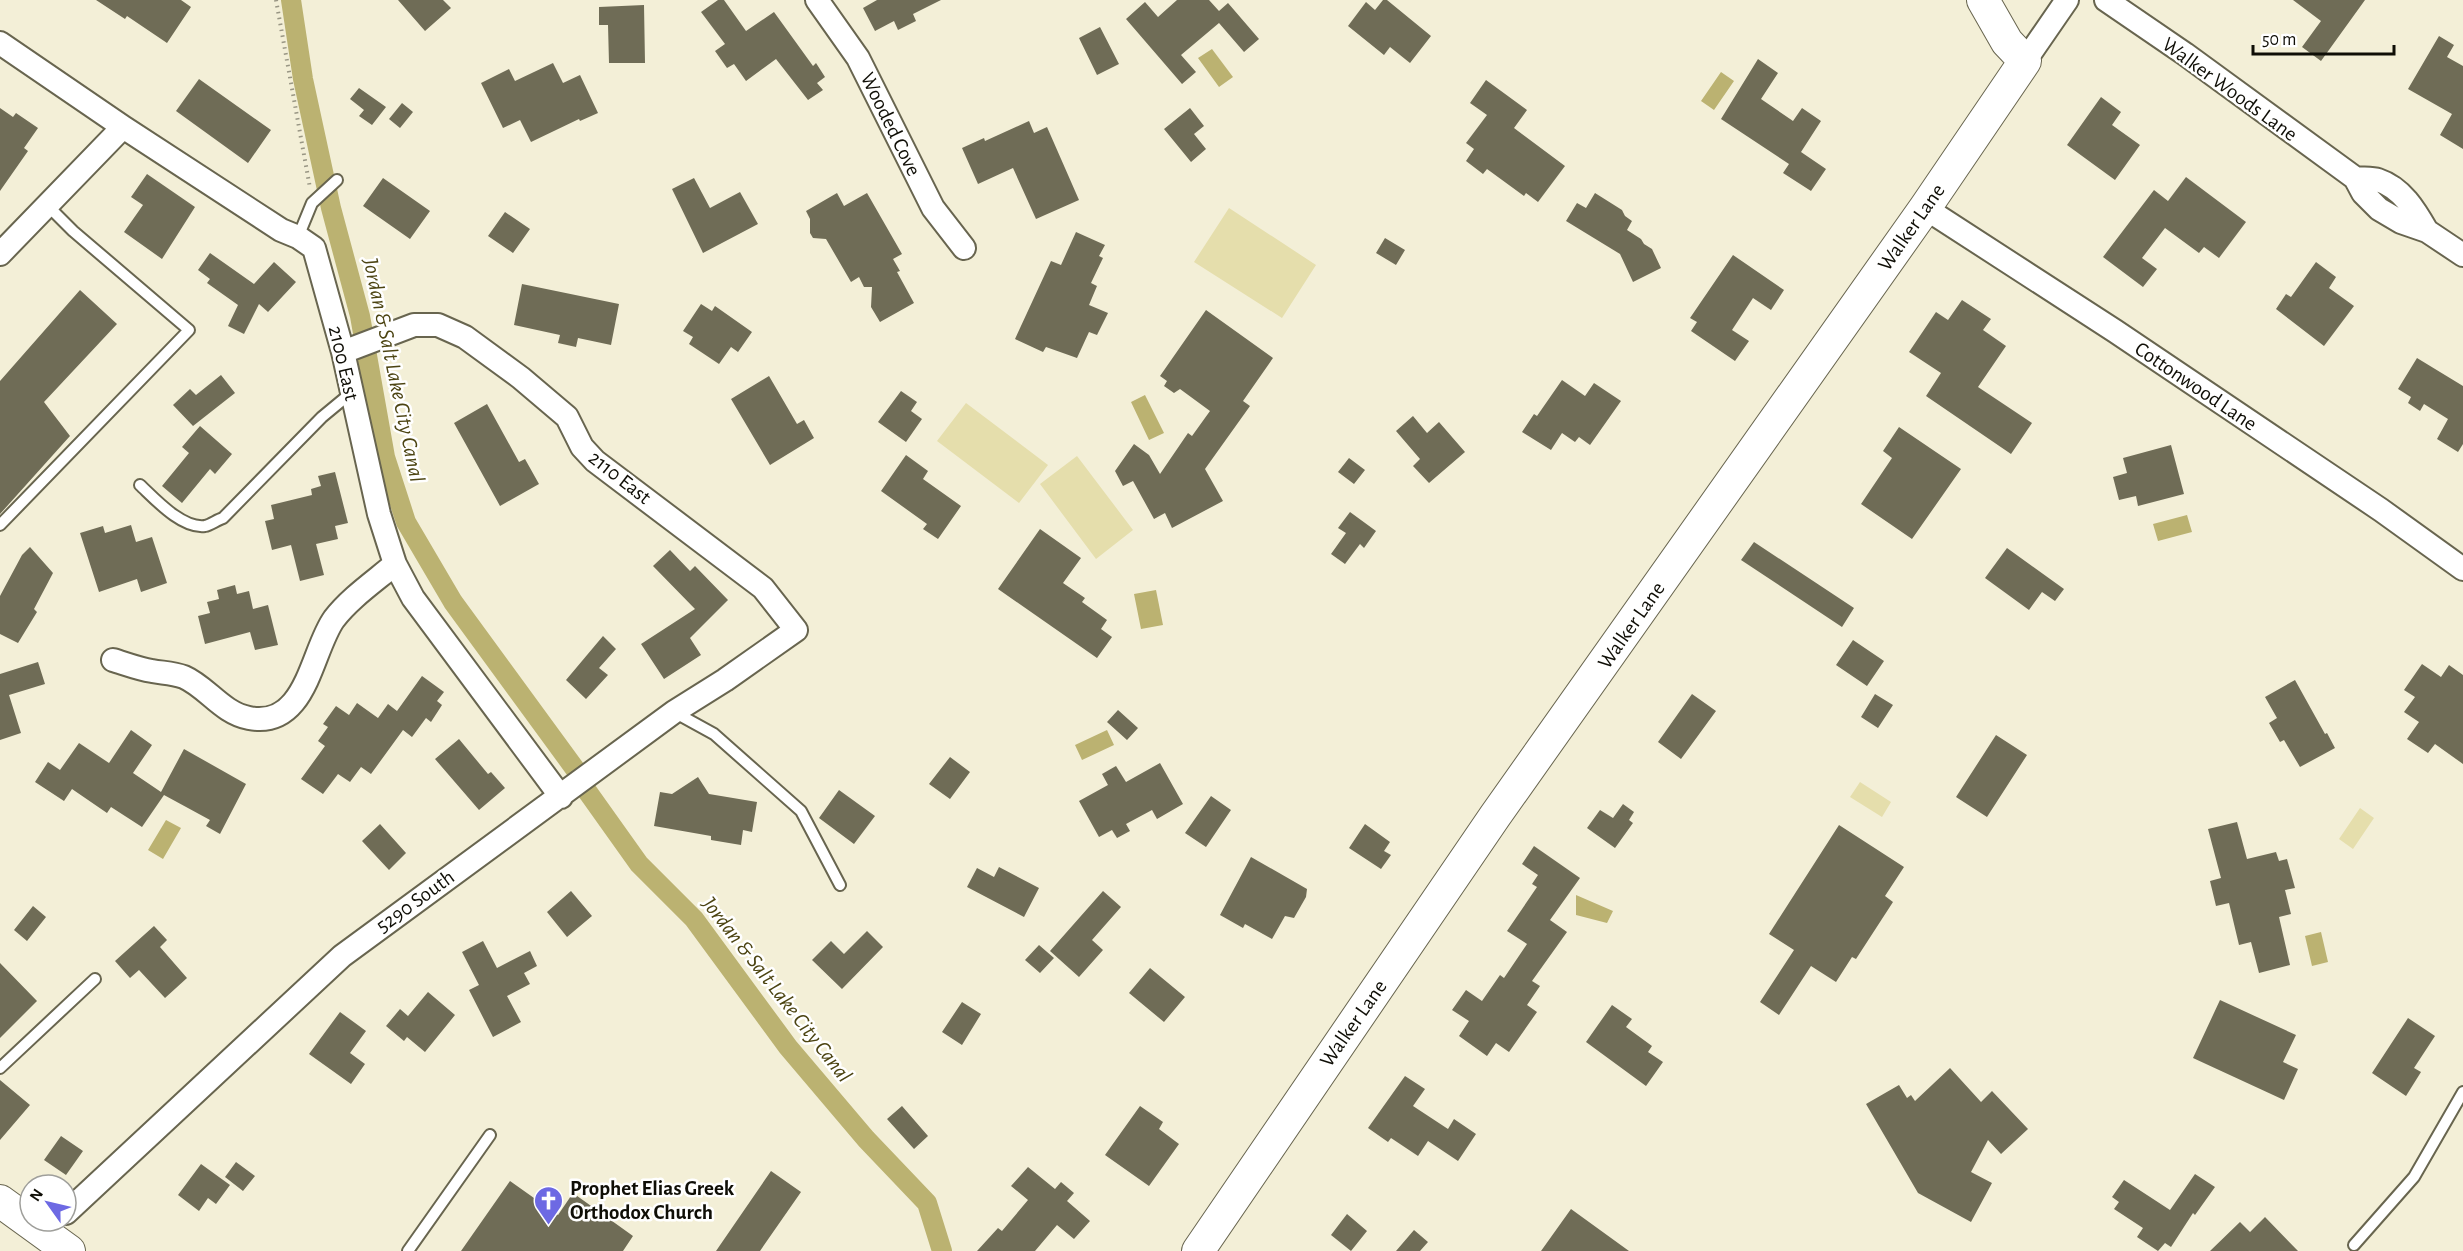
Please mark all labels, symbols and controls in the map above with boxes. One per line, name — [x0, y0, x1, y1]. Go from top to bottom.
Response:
scale bar — [2253, 18, 2394, 56]
text: 50 m — [2262, 31, 2296, 49]
street label: Walker Woods Lane — [2158, 34, 2301, 145]
street label: Wooded Cove — [857, 69, 925, 179]
street label: Walker Lane — [1874, 180, 1949, 274]
water label: Jordan & Salt Lake City Canal — [359, 255, 428, 484]
street label: 2100 East — [325, 324, 362, 403]
street label: Cottonwood Lane — [2131, 338, 2260, 435]
street label: 2110 East — [585, 447, 655, 508]
street label: Walker Lane — [1594, 578, 1669, 672]
street label: 5290 South — [372, 866, 458, 937]
water label: Jordan & Salt Lake City Canal — [698, 892, 856, 1086]
street label: Walker Lane — [1316, 976, 1391, 1070]
north arrow — [18, 1173, 78, 1233]
place label: Prophet Elias Greek Orthodox Church — [570, 1178, 735, 1223]
church icon: Prophet Elias Greek Orthodox Church — [533, 1184, 565, 1226]
text: N — [27, 1186, 46, 1204]

